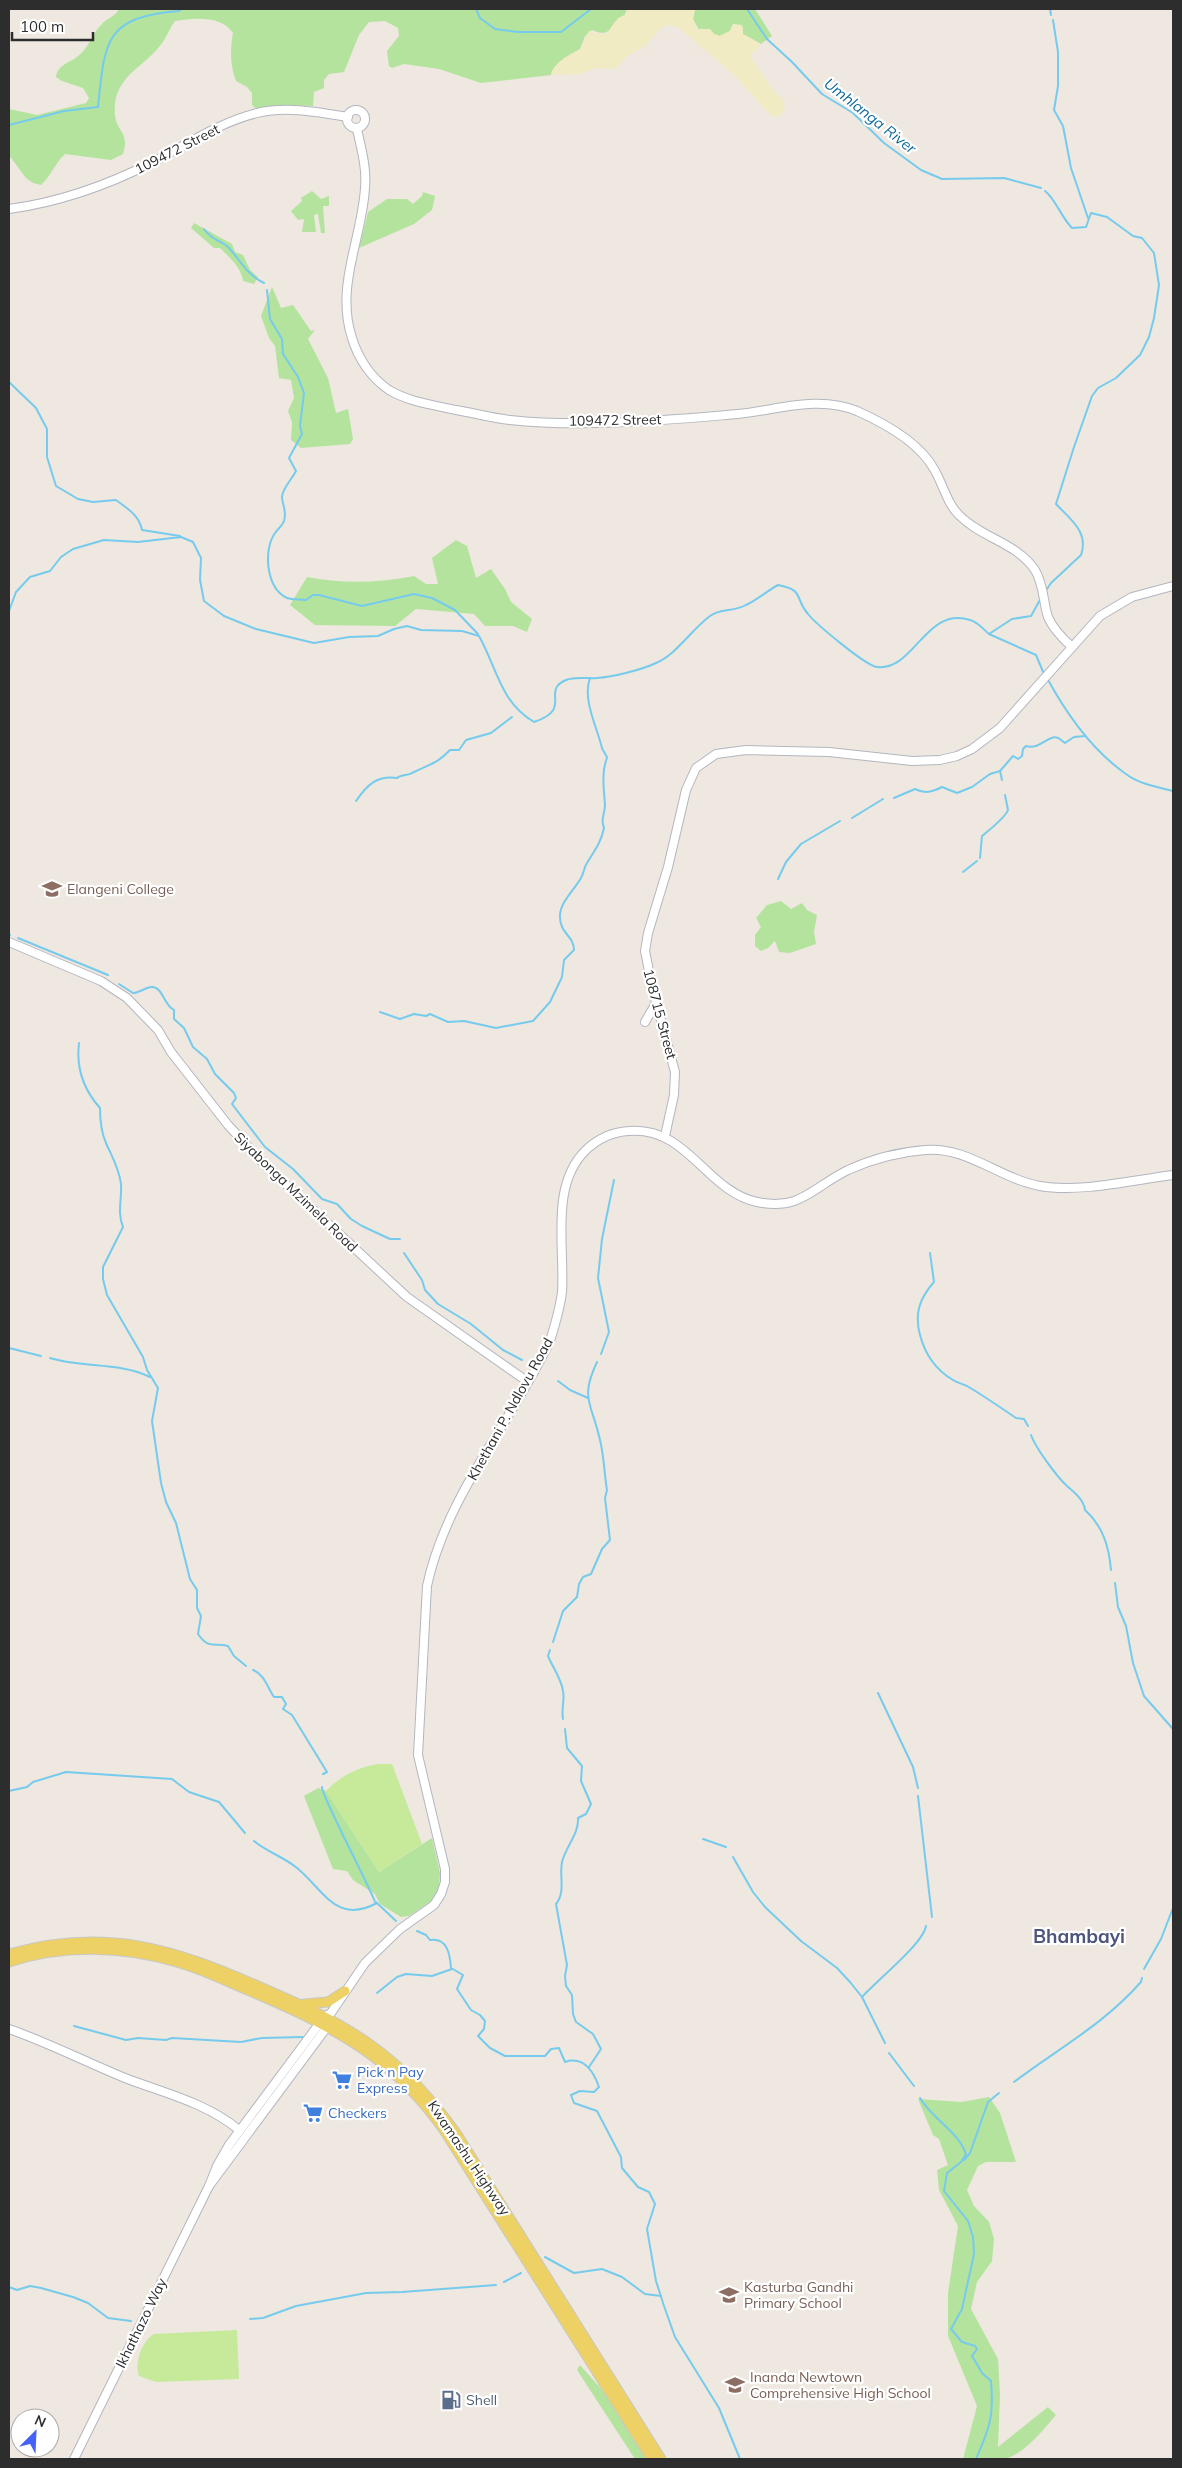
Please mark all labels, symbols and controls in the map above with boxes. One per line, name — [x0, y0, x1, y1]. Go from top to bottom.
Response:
scale bar — [12, 10, 94, 42]
text: 100 m — [20, 17, 64, 36]
water label: Umhlanga River — [820, 74, 921, 158]
street label: 109472 Street — [132, 120, 222, 178]
street label: 109472 Street — [568, 410, 662, 430]
school or university icon: Elangeni College — [41, 878, 63, 900]
place label: Elangeni College — [67, 880, 174, 898]
street label: 108715 Street — [639, 967, 681, 1061]
street label: Siyabonga Mzimela Road — [230, 1128, 362, 1256]
street label: Khethani P. Ndlovu Road — [463, 1335, 557, 1483]
district label: Bhambayi — [1033, 1924, 1125, 1948]
place label: Pick n Pay Express — [357, 2063, 424, 2097]
supermarket icon: Pick n Pay Express — [331, 2069, 353, 2091]
street label: Kwamashu Highway — [424, 2097, 514, 2219]
supermarket icon: Checkers — [302, 2102, 324, 2124]
place label: Checkers — [328, 2104, 387, 2122]
street label: Ikhathazo Way — [111, 2274, 171, 2371]
place label: Kasturba Gandhi Primary School — [744, 2278, 853, 2312]
school or university icon: Kasturba Gandhi Primary School — [718, 2284, 740, 2306]
place label: Inanda Newtown Comprehensive High School — [750, 2368, 931, 2402]
school or university icon: Inanda Newtown Comprehensive High School — [724, 2374, 746, 2396]
fuel station icon: Shell — [440, 2389, 462, 2411]
place label: Shell — [466, 2391, 497, 2409]
north arrow — [10, 2408, 60, 2458]
text: N — [32, 2411, 49, 2431]

